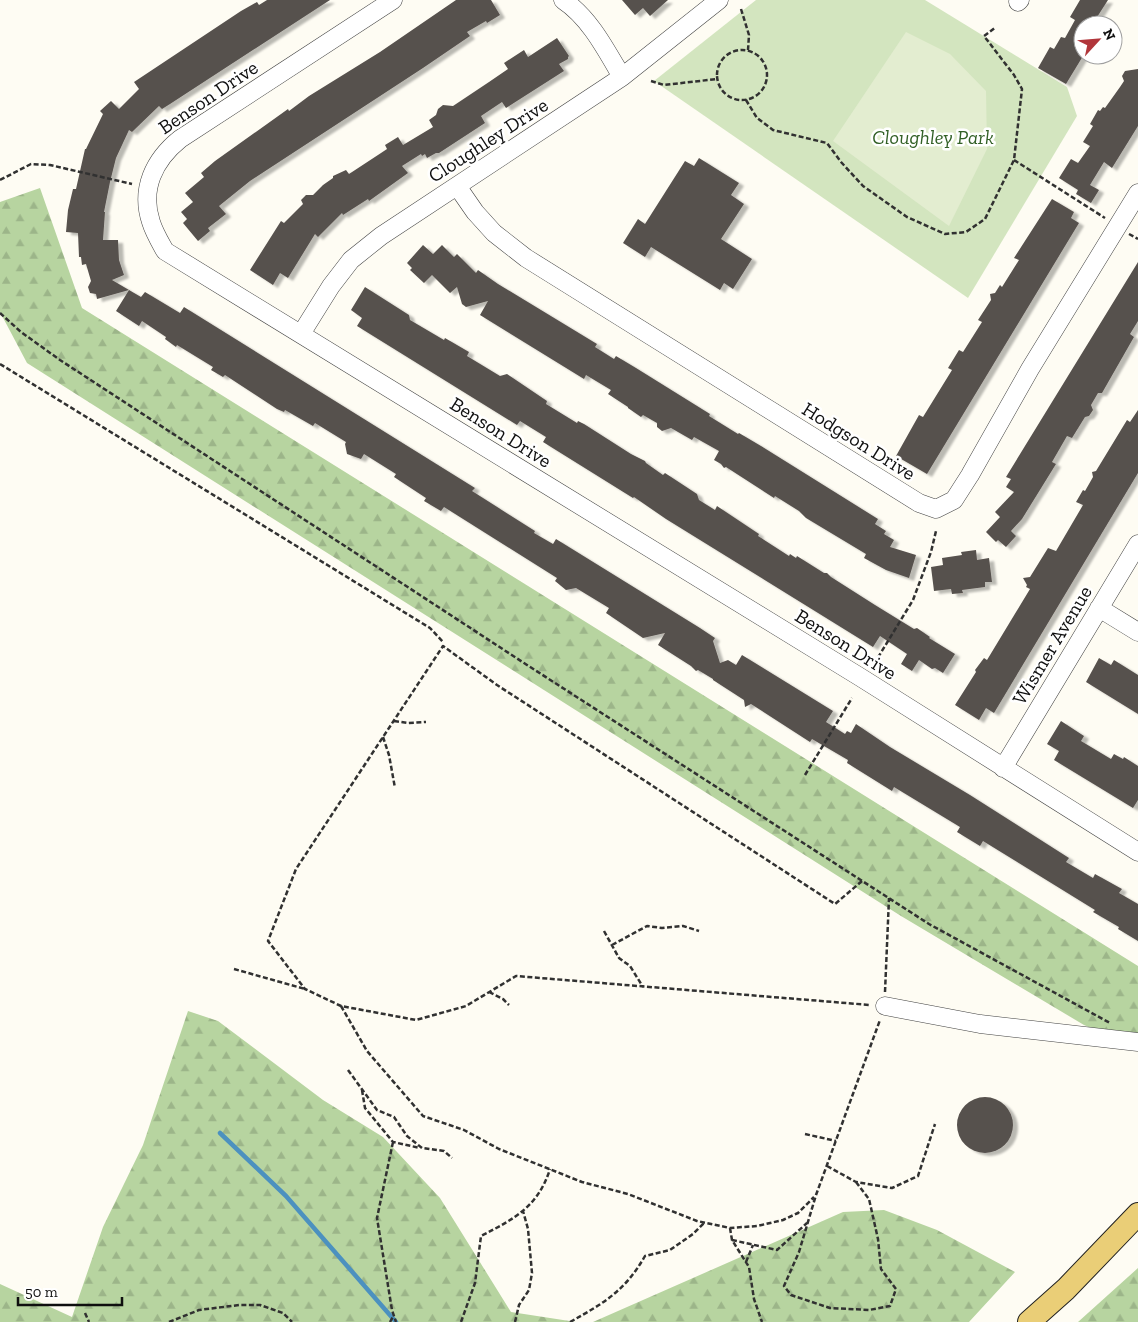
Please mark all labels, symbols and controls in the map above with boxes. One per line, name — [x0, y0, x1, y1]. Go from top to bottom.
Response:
north arrow — [1073, 15, 1123, 65]
text: N — [1099, 26, 1119, 43]
street label: Benson Drive — [154, 55, 262, 139]
street label: Cloughley Drive — [424, 92, 552, 188]
park label: Cloughley Park — [872, 125, 994, 149]
street label: Benson Drive — [446, 391, 556, 473]
street label: Hodgson Drive — [798, 397, 920, 485]
street label: Wismer Avenue — [1007, 581, 1097, 709]
street label: Benson Drive — [791, 603, 901, 685]
scale bar — [18, 1274, 121, 1306]
text: 50 m — [25, 1283, 58, 1301]

